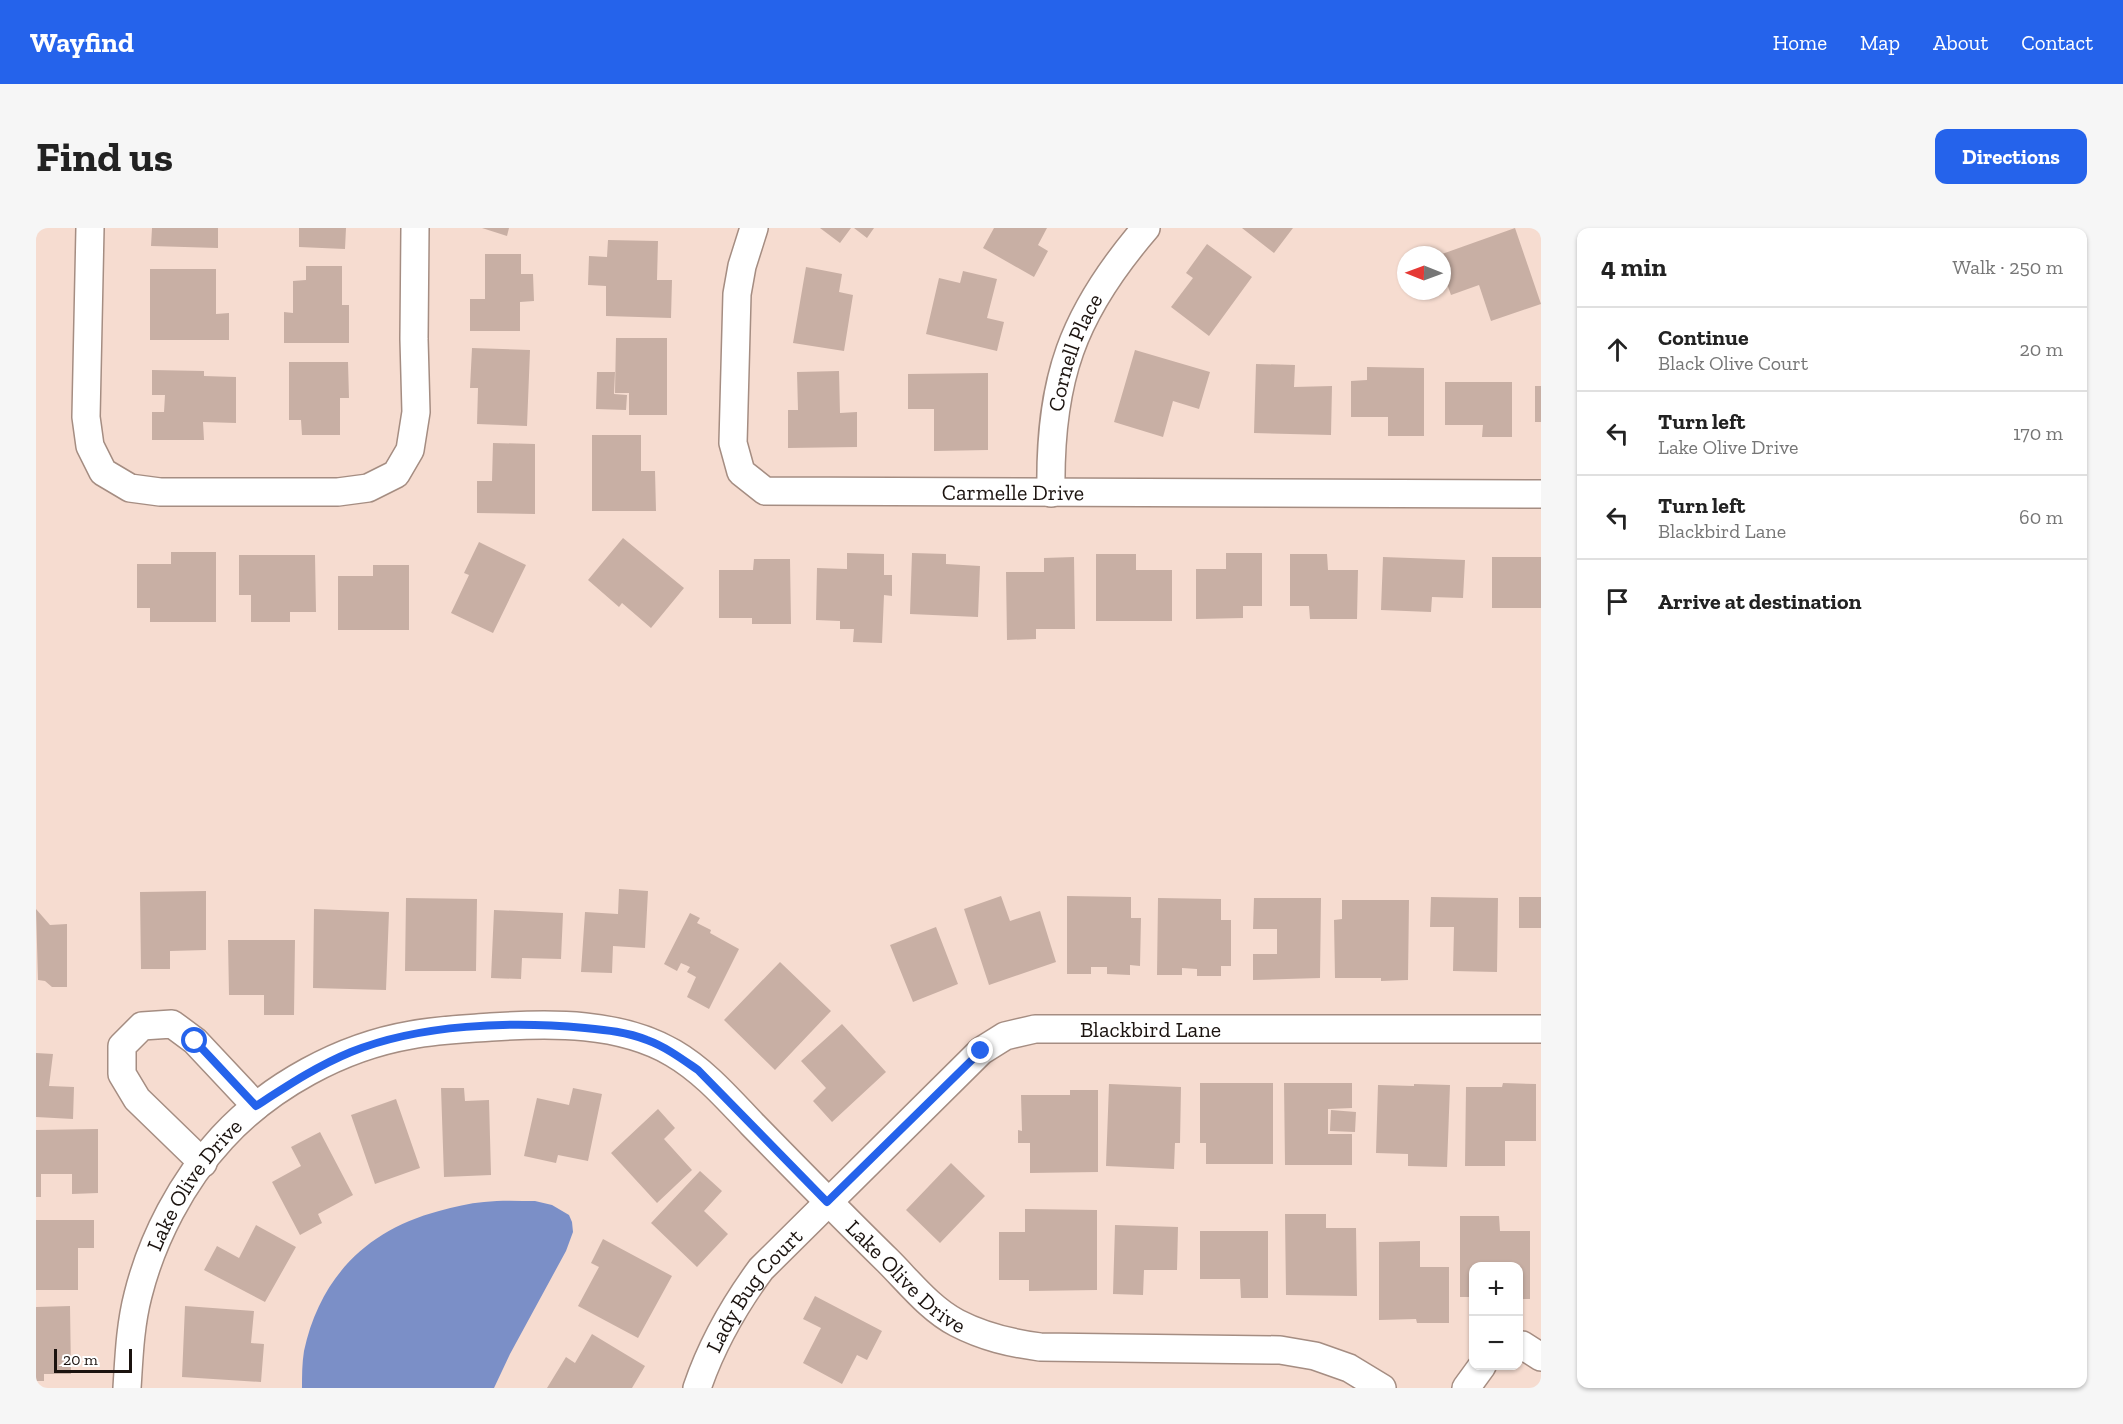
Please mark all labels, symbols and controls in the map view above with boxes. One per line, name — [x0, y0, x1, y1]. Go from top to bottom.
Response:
text: Wayfind — [30, 26, 134, 59]
text: Home — [1773, 30, 1827, 55]
text: Map — [1860, 30, 1900, 55]
text: About — [1933, 30, 1988, 55]
text: Contact — [2021, 30, 2093, 55]
button: Directions — [1935, 129, 2087, 184]
text: Find us — [36, 131, 173, 182]
north arrow — [1397, 246, 1451, 300]
text: 4 min — [1601, 251, 1667, 283]
text: Walk · 250 m — [1953, 255, 2063, 279]
street label: Cornell Place — [1042, 289, 1108, 413]
text: Continue — [1658, 324, 1749, 351]
icon: ahead — [1601, 333, 1634, 366]
text: 20 m — [2019, 337, 2063, 361]
text: Black Olive Court — [1658, 351, 1808, 375]
text: Turn left — [1658, 408, 1745, 435]
icon: left — [1601, 417, 1634, 450]
text: 170 m — [2013, 421, 2063, 445]
text: Lake Olive Drive — [1658, 435, 1798, 459]
street label: Carmelle Drive — [942, 479, 1084, 506]
text: Turn left — [1658, 492, 1745, 519]
icon: left — [1601, 501, 1634, 534]
text: 60 m — [2019, 505, 2063, 529]
text: Blackbird Lane — [1658, 519, 1786, 543]
icon: arrive — [1601, 585, 1634, 618]
text: Arrive at destination — [1658, 588, 1861, 615]
street label: Blackbird Lane — [1080, 1016, 1221, 1043]
route start — [181, 1027, 207, 1053]
route end — [967, 1037, 993, 1063]
street label: Lake Olive Drive — [141, 1113, 248, 1255]
street label: Lake Olive Drive — [840, 1214, 970, 1339]
street label: Lady Bug Court — [700, 1222, 809, 1357]
map controls — [1469, 1262, 1523, 1370]
button: + — [1469, 1262, 1523, 1316]
button: − — [1469, 1316, 1523, 1370]
scale bar — [54, 1346, 132, 1374]
text: 20 m — [63, 1350, 98, 1369]

